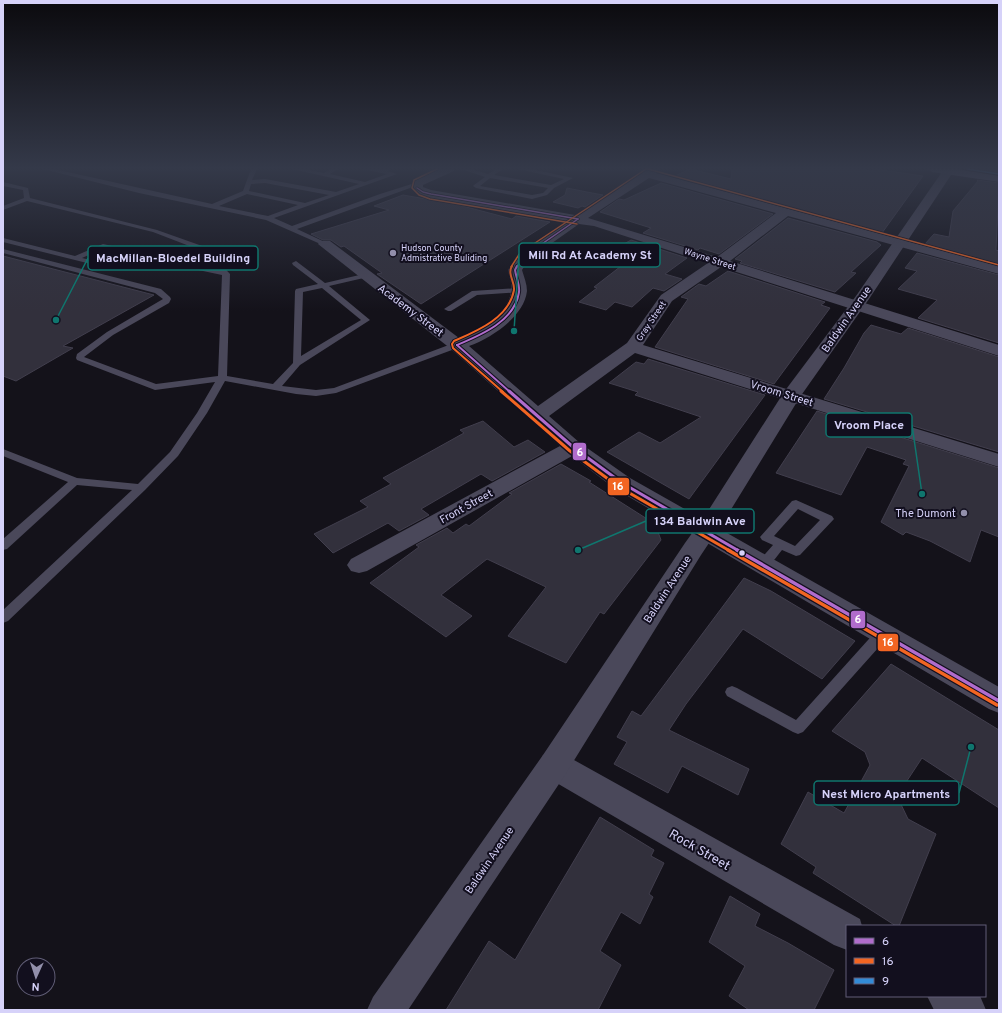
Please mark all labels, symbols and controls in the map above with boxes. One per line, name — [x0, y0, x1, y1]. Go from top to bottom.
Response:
place label: Hudson County Admistrative Buliding — [401, 243, 487, 264]
callout: Mill Rd At Academy St — [519, 243, 660, 267]
callout: MacMillan-Bloedel Building — [88, 246, 258, 270]
street label: Wayne Street — [683, 246, 737, 273]
marker: Hudson County Admistrative Buliding — [388, 248, 398, 258]
text: Mill Rd At Academy St — [528, 248, 652, 264]
text: MacMillan-Bloedel Building — [96, 251, 250, 267]
street label: Academy Street — [375, 281, 446, 340]
street label: Baldwin Avenue — [819, 284, 875, 356]
street label: Gray Street — [634, 299, 669, 343]
street label: Vroom Street — [748, 378, 815, 410]
callout: Vroom Place — [826, 413, 912, 437]
text: Vroom Place — [834, 418, 904, 434]
line badge: 6 — [572, 442, 587, 461]
text: 6 — [577, 446, 584, 460]
line badge: 16 — [607, 477, 630, 496]
text: 16 — [612, 480, 624, 494]
street label: Front Street — [438, 487, 495, 527]
place label: The Dumont — [895, 507, 956, 521]
marker: The Dumont — [959, 508, 969, 518]
callout: 134 Baldwin Ave — [646, 509, 754, 533]
text: 134 Baldwin Ave — [654, 514, 746, 530]
unlabelled marker — [737, 548, 747, 558]
street label: Baldwin Avenue — [641, 553, 695, 626]
line badge: 6 — [850, 610, 866, 629]
text: 6 — [855, 613, 862, 627]
line badge: 16 — [877, 633, 899, 652]
text: 16 — [882, 636, 894, 650]
callout: Nest Micro Apartments — [814, 781, 959, 805]
text: Nest Micro Apartments — [822, 787, 950, 803]
street label: Baldwin Avenue — [462, 824, 517, 897]
street label: Rock Street — [666, 827, 733, 875]
legend — [846, 925, 986, 997]
text: 6 — [882, 934, 889, 950]
text: 16 — [882, 954, 894, 970]
north arrow — [16, 957, 56, 997]
text: 9 — [882, 974, 889, 990]
text: N — [31, 979, 40, 993]

